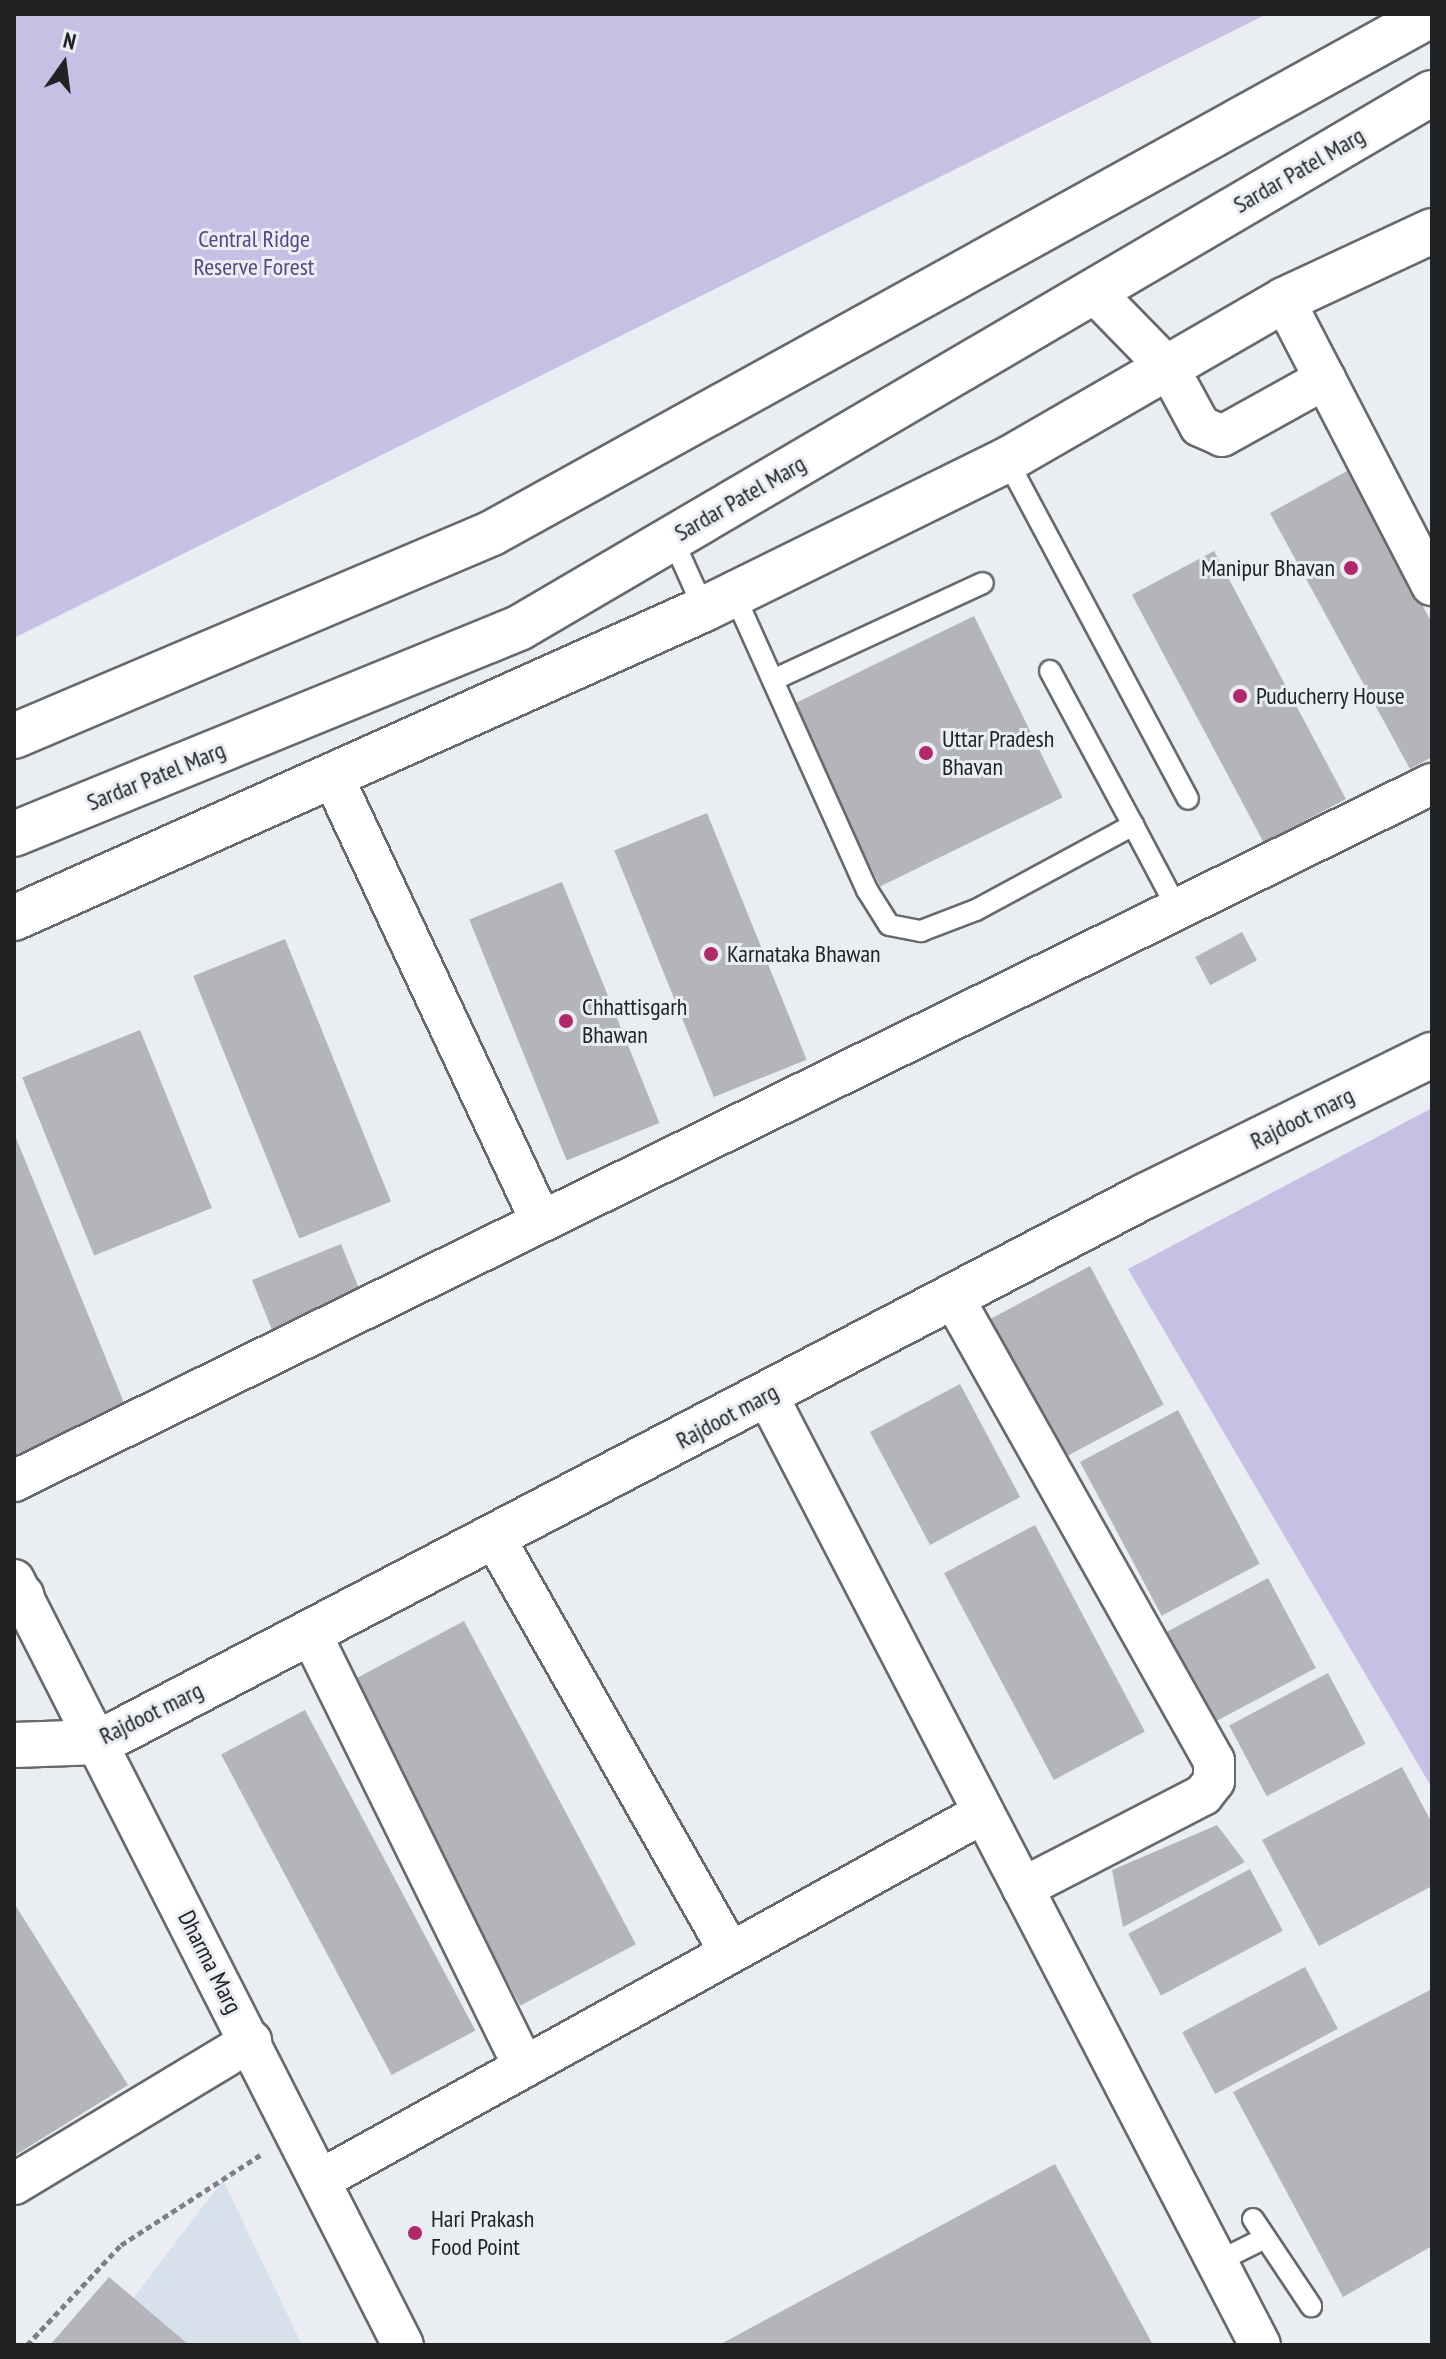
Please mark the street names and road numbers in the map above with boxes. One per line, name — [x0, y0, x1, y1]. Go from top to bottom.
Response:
street label: Sardar Patel Marg — [1228, 121, 1370, 219]
street label: Sardar Patel Marg — [669, 449, 811, 547]
street label: Sardar Patel Marg — [83, 735, 229, 817]
street label: Rajdoot marg — [1246, 1081, 1358, 1155]
street label: Rajdoot marg — [671, 1377, 783, 1455]
street label: Rajdoot marg — [95, 1676, 207, 1750]
street label: Dharma Marg — [172, 1906, 248, 2018]

